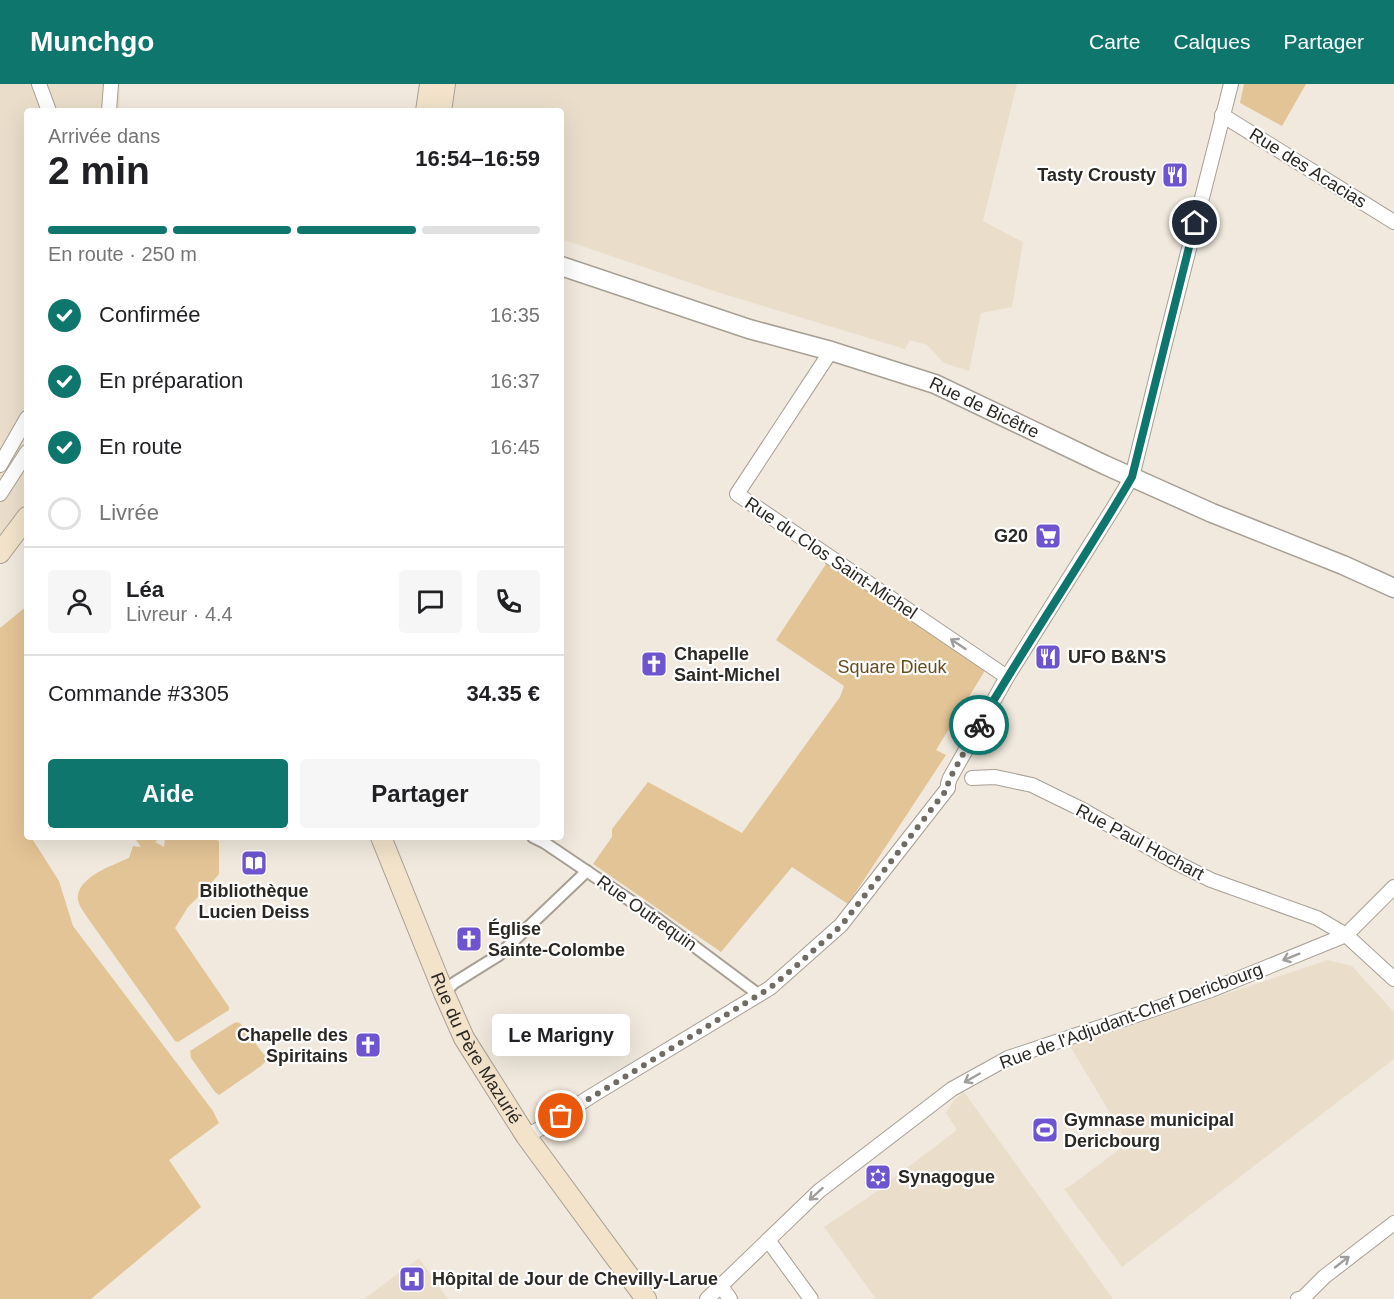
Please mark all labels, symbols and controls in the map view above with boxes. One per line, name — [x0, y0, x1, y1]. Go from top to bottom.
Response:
text: Munchgo — [30, 26, 154, 57]
text: Carte — [1089, 30, 1140, 53]
text: Calques — [1173, 30, 1250, 53]
text: Partager — [1283, 30, 1364, 53]
street label: Rue des Acacias — [1246, 124, 1370, 212]
text: Arrivée dans — [48, 125, 160, 147]
text: 16:54–16:59 — [415, 146, 540, 171]
text: 2 min — [48, 149, 150, 192]
restaurant icon: Tasty Crousty — [1160, 160, 1190, 190]
place label: Tasty Crousty — [1037, 165, 1156, 185]
pin — [1169, 197, 1220, 248]
icon: home — [1178, 206, 1211, 239]
text: En route · 250 m — [48, 243, 197, 265]
icon: check — [48, 299, 81, 332]
text: Confirmée — [99, 302, 200, 327]
text: 16:35 — [490, 304, 540, 326]
icon: check — [48, 365, 81, 398]
text: En préparation — [99, 368, 243, 393]
text: 16:37 — [490, 370, 540, 392]
street label: Rue de Bicêtre — [926, 373, 1042, 442]
icon: check — [48, 431, 81, 464]
text: En route — [99, 434, 182, 459]
text: 16:45 — [490, 436, 540, 458]
street label: Rue du Clos Saint-Michel — [741, 493, 921, 623]
text: Livrée — [99, 500, 159, 525]
supermarket icon: G20 — [1033, 521, 1063, 551]
place label: G20 — [994, 526, 1028, 546]
button: person — [48, 570, 111, 633]
button: chat — [399, 570, 462, 633]
button: phone — [477, 570, 540, 633]
text: Léa — [126, 577, 164, 602]
text: Livreur · 4.4 — [126, 603, 233, 625]
one-way arrow — [951, 638, 967, 650]
restaurant icon: UFO B&N'S — [1033, 642, 1063, 672]
place label: Chapelle Saint-Michel — [674, 644, 780, 685]
place label: UFO B&N'S — [1068, 647, 1166, 667]
church icon: Chapelle Saint-Michel — [639, 649, 669, 679]
park label: Square Dieuk — [837, 657, 948, 677]
text: Commande #3305 — [48, 681, 229, 706]
text: 34.35 € — [467, 681, 540, 706]
courier — [949, 695, 1009, 755]
icon: bike — [963, 709, 996, 742]
button: Aide — [48, 759, 288, 828]
button: Partager — [300, 759, 540, 828]
street label: Rue Paul Hochart — [1073, 800, 1207, 884]
library icon: Bibliothèque Lucien Deiss — [239, 848, 269, 878]
street label: Rue Outrequin — [593, 871, 701, 955]
place label: Bibliothèque Lucien Deiss — [198, 881, 310, 922]
place label: Église Sainte-Colombe — [488, 918, 625, 960]
church icon: Église Sainte-Colombe — [454, 924, 484, 954]
one-way arrow — [1283, 952, 1301, 963]
street label: Rue de l'Adjudant-Chef Dericbourg — [997, 959, 1265, 1073]
street label: Rue du Père Mazurié — [427, 969, 526, 1128]
callout: Le Marigny — [492, 1014, 630, 1056]
text: Le Marigny — [508, 1024, 614, 1046]
place label: Chapelle des Spiritains — [237, 1025, 348, 1066]
church icon: Chapelle des Spiritains — [353, 1030, 383, 1060]
one-way arrow — [964, 1072, 981, 1084]
pin — [535, 1090, 586, 1141]
icon: bag — [544, 1099, 577, 1132]
place label: Gymnase municipal Dericbourg — [1064, 1110, 1234, 1151]
sports icon: Gymnase municipal Dericbourg — [1030, 1115, 1060, 1145]
synagogue icon: Synagogue — [863, 1162, 893, 1192]
place label: Synagogue — [898, 1167, 995, 1187]
one-way arrow — [809, 1187, 824, 1201]
one-way arrow — [1334, 1256, 1350, 1269]
hospital icon: Hôpital de Jour de Chevilly-Larue — [397, 1264, 427, 1294]
place label: Hôpital de Jour de Chevilly-Larue — [432, 1269, 718, 1289]

